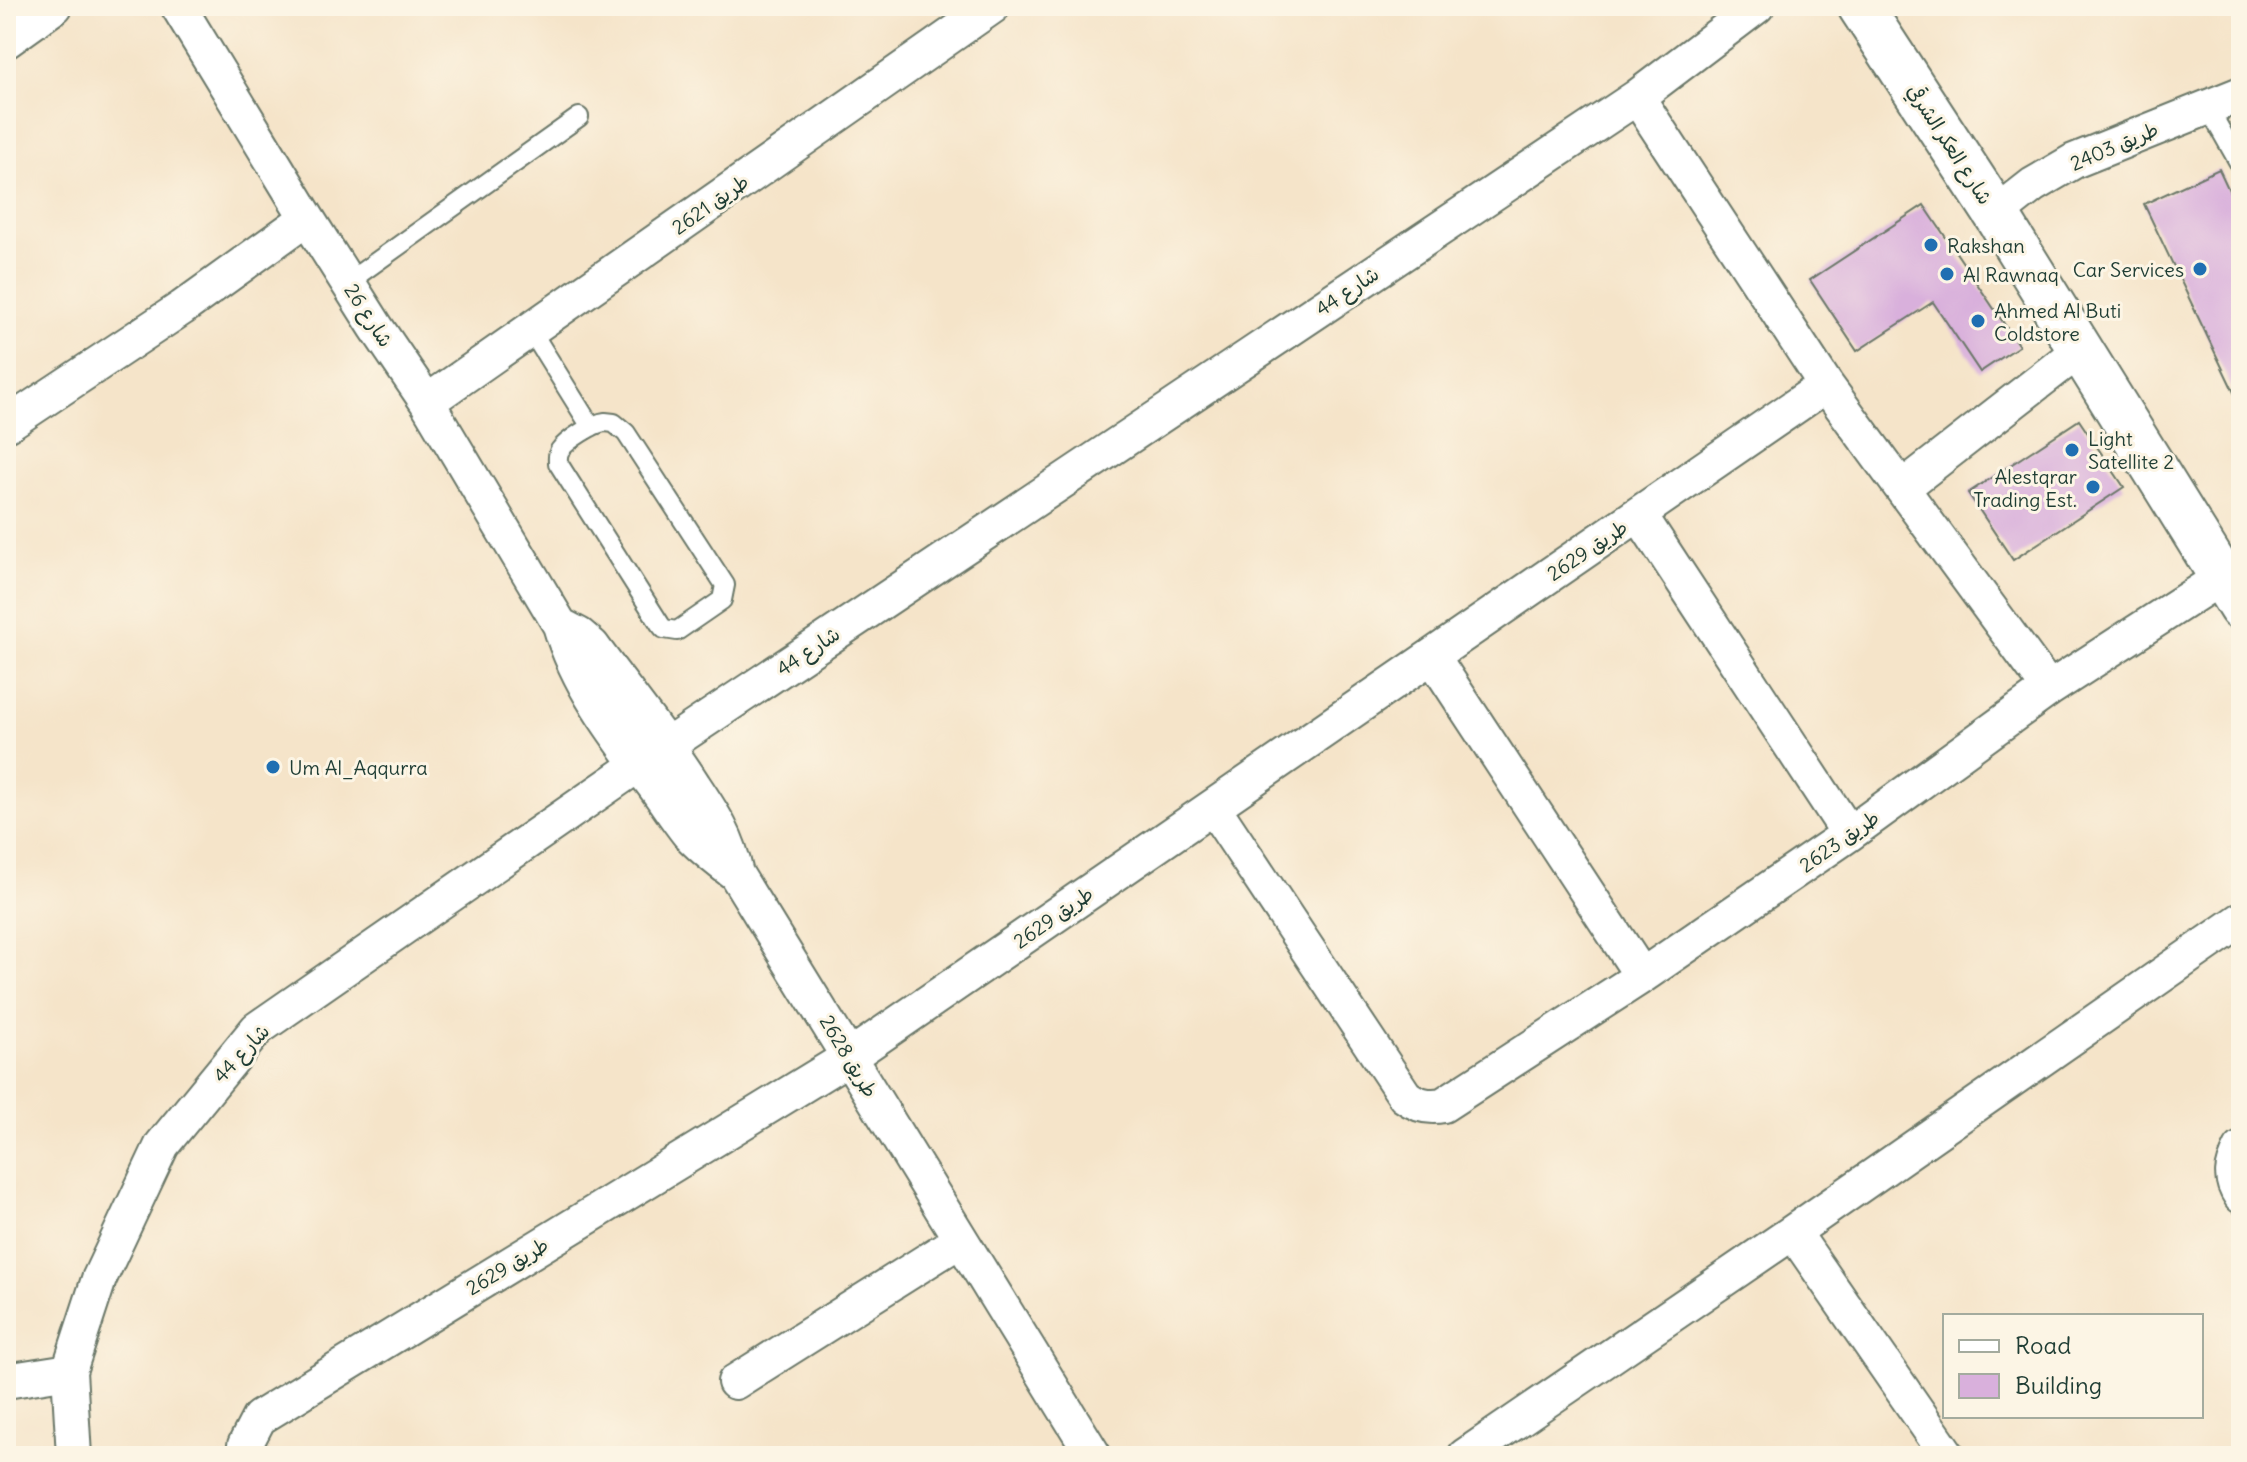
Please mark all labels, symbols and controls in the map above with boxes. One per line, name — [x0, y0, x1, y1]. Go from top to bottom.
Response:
street label: شارع العكر الشرقي — [1900, 79, 1998, 210]
street label: طريق 2403 — [2066, 116, 2162, 176]
street label: طريق 2621 — [667, 168, 753, 240]
place label: Rakshan — [1947, 233, 2025, 258]
marker: Rakshan — [1922, 236, 1940, 254]
place label: Car Services — [2073, 257, 2184, 282]
marker: Car Services — [2191, 260, 2209, 278]
street label: شارع 44 — [1311, 261, 1385, 323]
place label: Al Rawnaq — [1963, 262, 2059, 287]
marker: Al Rawnaq — [1938, 265, 1956, 283]
street label: شارع 26 — [338, 279, 399, 352]
place label: Ahmed Al Buti Coldstore — [1994, 298, 2121, 346]
marker: Ahmed Al Buti Coldstore — [1969, 312, 1987, 330]
place label: Light Satellite 2 — [2088, 426, 2174, 474]
marker: Light Satellite 2 — [2063, 441, 2081, 459]
place label: Alestqrar Trading Est. — [1973, 464, 2077, 512]
marker: Alestqrar Trading Est. — [2084, 478, 2102, 496]
street label: طريق 2629 — [1542, 514, 1632, 586]
street label: شارع 44 — [772, 621, 846, 683]
place label: Um Al_Aqqurra — [289, 755, 428, 780]
marker: Um Al_Aqqurra — [264, 758, 282, 776]
street label: طريق 2623 — [1794, 804, 1884, 878]
street label: طريق 2629 — [1008, 880, 1098, 954]
street label: طريق 2628 — [815, 1010, 883, 1102]
street label: شارع 44 — [208, 1018, 276, 1089]
street label: طريق 2629 — [461, 1232, 553, 1300]
legend — [1943, 1314, 2203, 1418]
text: Road — [2015, 1330, 2071, 1360]
text: Building — [2015, 1370, 2102, 1400]

